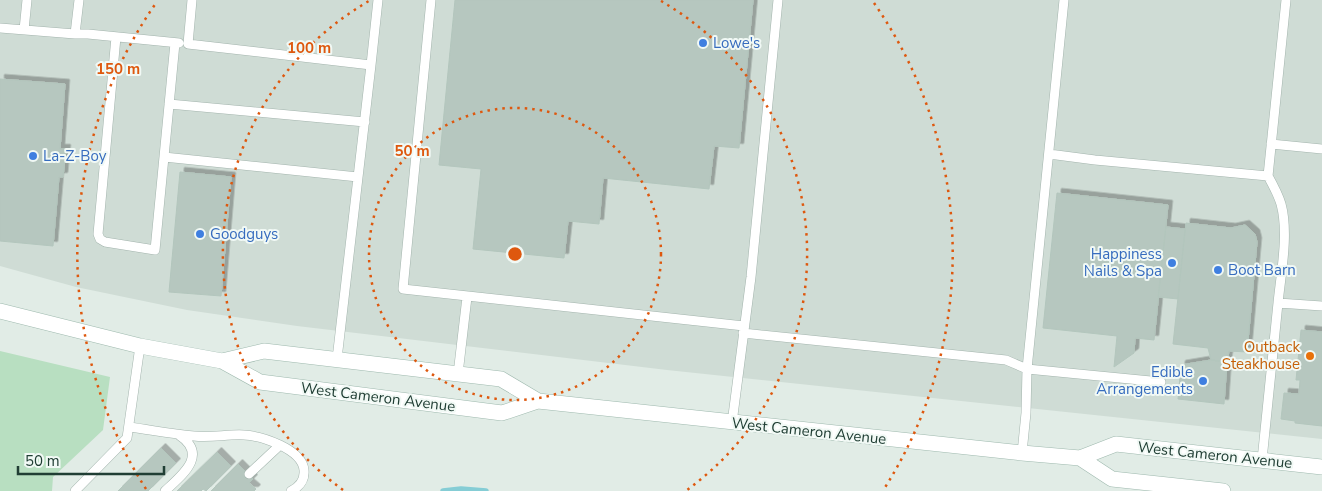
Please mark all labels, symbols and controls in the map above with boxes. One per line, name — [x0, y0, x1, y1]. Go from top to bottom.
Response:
place label: Lowe's — [713, 33, 760, 53]
marker: Lowe's — [697, 37, 709, 49]
text: 100 m — [287, 38, 331, 58]
text: 150 m — [96, 59, 140, 79]
text: 50 m — [394, 141, 430, 161]
place label: La-Z-Boy — [43, 146, 107, 166]
marker: La-Z-Boy — [27, 150, 39, 162]
place label: Goodguys — [210, 224, 278, 244]
marker: Goodguys — [194, 228, 206, 240]
place label: Happiness Nails & Spa — [1084, 244, 1162, 281]
centre of rings — [506, 245, 524, 263]
marker: Happiness Nails & Spa — [1166, 257, 1178, 269]
place label: Boot Barn — [1228, 260, 1296, 280]
marker: Boot Barn — [1212, 264, 1224, 276]
place label: Outback Steakhouse — [1222, 337, 1300, 374]
marker: Outback Steakhouse — [1304, 350, 1316, 362]
place label: Edible Arrangements — [1096, 362, 1193, 399]
marker: Edible Arrangements — [1197, 375, 1209, 387]
street label: West Cameron Avenue — [300, 378, 456, 416]
street label: West Cameron Avenue — [731, 413, 887, 449]
street label: West Cameron Avenue — [1137, 437, 1293, 473]
scale bar — [18, 444, 164, 476]
text: 50 m — [25, 451, 60, 471]

